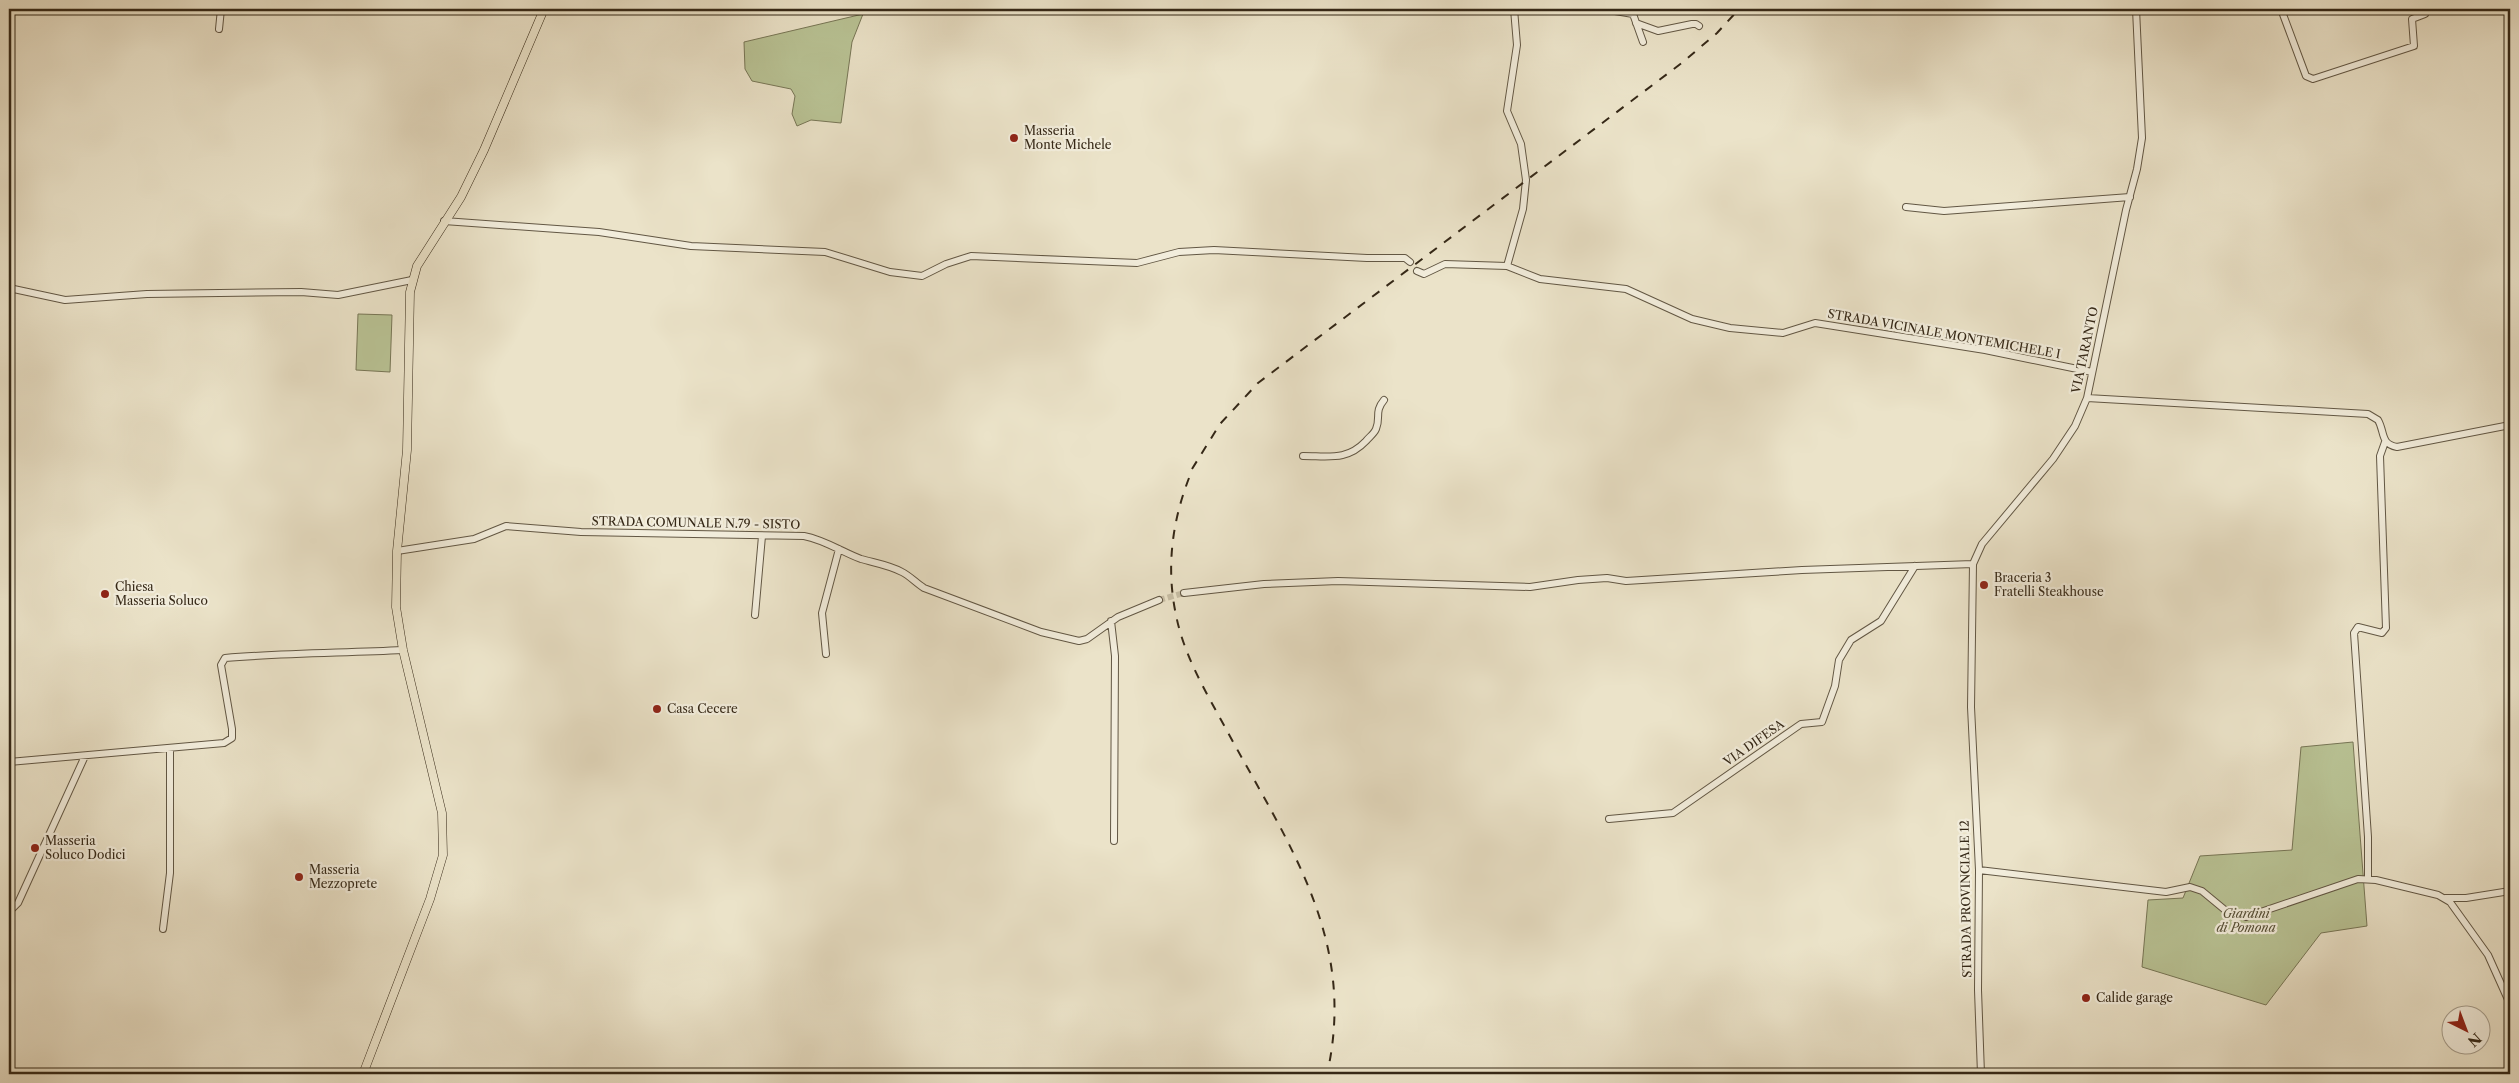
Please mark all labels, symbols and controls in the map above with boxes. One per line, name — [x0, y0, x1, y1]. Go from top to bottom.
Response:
place label: Masseria Monte Michele — [1024, 123, 1112, 152]
marker: Masseria Monte Michele — [1008, 132, 1020, 144]
street label: VIA TARANTO — [2068, 305, 2101, 395]
street label: STRADA VICINALE MONTEMICHELE I — [1826, 306, 2062, 361]
street label: STRADA COMUNALE N.79 - SISTO — [592, 513, 801, 532]
place label: Braceria 3 Fratelli Steakhouse — [1994, 570, 2104, 599]
place label: Chiesa Masseria Soluco — [115, 579, 208, 608]
marker: Braceria 3 Fratelli Steakhouse — [1978, 579, 1990, 591]
marker: Chiesa Masseria Soluco — [99, 588, 111, 600]
place label: Casa Cecere — [667, 701, 738, 716]
marker: Casa Cecere — [651, 703, 663, 715]
street label: VIA DIFESA — [1720, 715, 1788, 770]
street label: STRADA PROVINCIALE 12 — [1957, 820, 1974, 978]
place label: Masseria Soluco Dodici — [45, 833, 126, 862]
marker: Masseria Soluco Dodici — [29, 842, 41, 854]
place label: Masseria Mezzoprete — [309, 862, 378, 891]
marker: Masseria Mezzoprete — [293, 871, 305, 883]
park label: Giardini di Pomona — [2216, 906, 2276, 935]
place label: Calide garage — [2096, 990, 2173, 1005]
marker: Calide garage — [2080, 992, 2092, 1004]
north arrow — [2442, 1006, 2492, 1056]
text: N — [2464, 1029, 2485, 1050]

